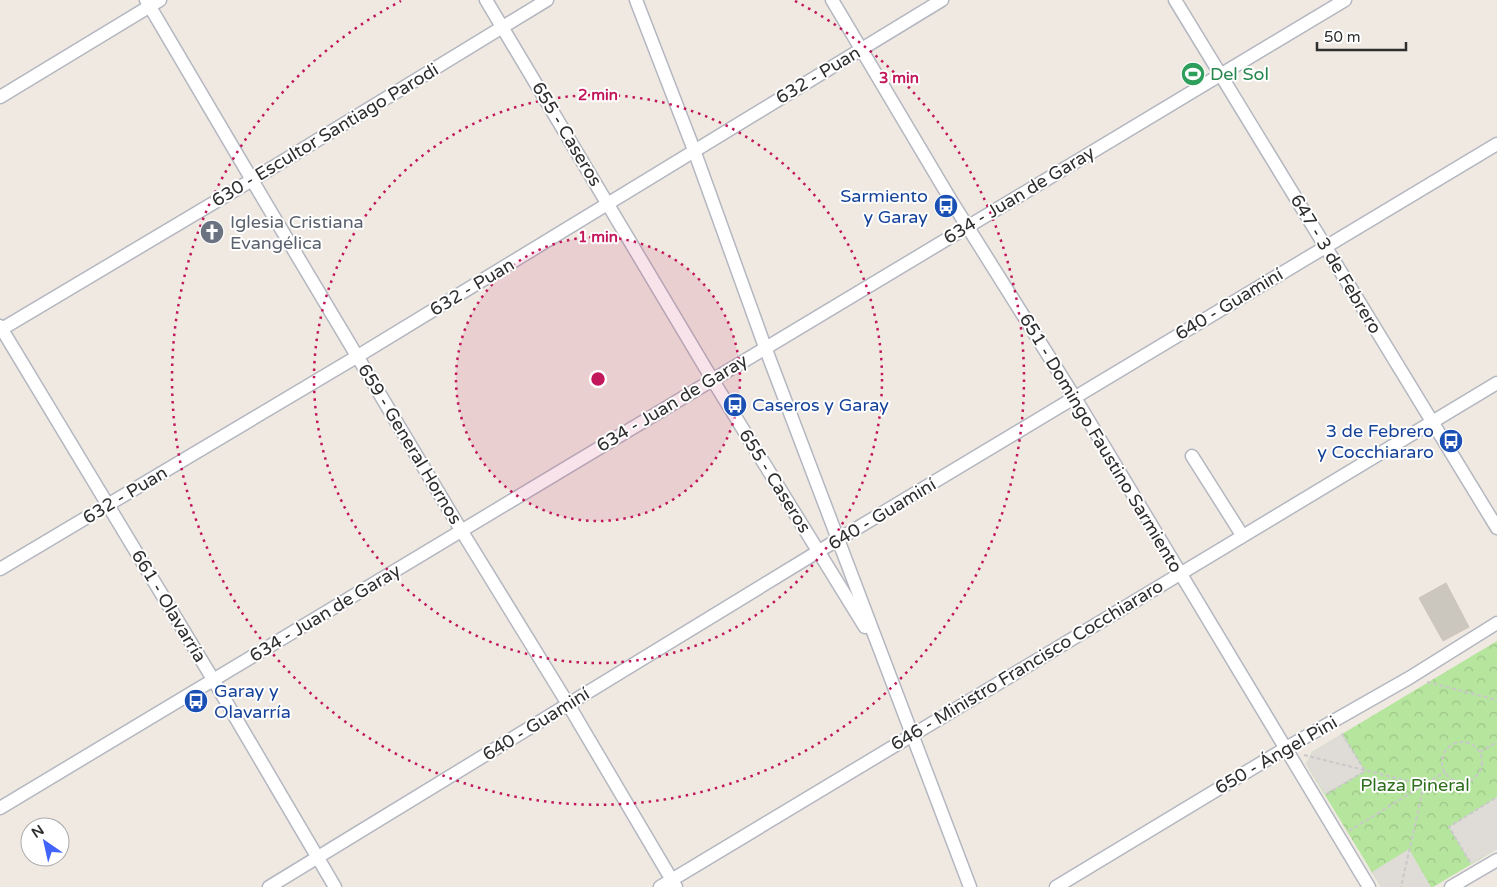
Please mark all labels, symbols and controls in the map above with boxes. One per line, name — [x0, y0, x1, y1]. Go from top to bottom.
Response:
scale bar — [1317, 20, 1406, 52]
text: 50 m — [1324, 28, 1361, 46]
street label: 632 - Puan — [772, 41, 864, 109]
street label: 630 - Escultor Santiago Parodi — [208, 58, 442, 212]
sports icon: Del Sol — [1180, 61, 1206, 87]
place label: Del Sol — [1210, 63, 1269, 85]
text: 3 min — [879, 69, 919, 87]
street label: 655 - Caseros — [527, 78, 607, 190]
text: 2 min — [578, 86, 618, 104]
street label: 634 - Juan de Garay — [940, 141, 1099, 249]
place label: Sarmiento y Garay — [840, 185, 928, 228]
street label: 647 - 3 de Febrero — [1286, 190, 1386, 338]
bus stop icon: Sarmiento y Garay — [933, 193, 959, 219]
place label: Iglesia Cristiana Evangélica — [230, 211, 364, 254]
church icon: Iglesia Cristiana Evangélica — [199, 219, 225, 245]
text: 1 min — [578, 228, 618, 246]
street label: 632 - Puan — [426, 253, 518, 321]
street label: 640 - Guaminí — [1171, 263, 1287, 345]
street label: 651 - Domingo Faustino Sarmiento — [1015, 309, 1187, 577]
street label: 634 - Juan de Garay — [593, 349, 752, 457]
street label: 659 - General Hornos — [353, 360, 467, 528]
centre of rings — [589, 370, 607, 388]
bus stop icon: Caseros y Garay — [722, 392, 748, 418]
place label: Caseros y Garay — [752, 394, 889, 416]
place label: 3 de Febrero y Cocchiararo — [1317, 420, 1434, 463]
street label: 655 - Caseros — [734, 425, 816, 537]
bus stop icon: 3 de Febrero y Cocchiararo — [1438, 428, 1464, 454]
street label: 632 - Puan — [79, 461, 171, 529]
street label: 640 - Guaminí — [824, 473, 940, 555]
street label: 661 - Olavarría — [127, 546, 211, 666]
street label: 634 - Juan de Garay — [246, 559, 405, 667]
street label: 646 - Ministro Francisco Cocchiararo — [887, 575, 1167, 755]
place label: Garay y Olavarría — [214, 680, 291, 723]
street label: 640 - Guaminí — [479, 682, 594, 766]
bus stop icon: Garay y Olavarría — [183, 688, 209, 714]
street label: 650 - Ángel Pini — [1211, 711, 1341, 799]
park label: Plaza Pineral — [1360, 774, 1470, 796]
north arrow — [20, 817, 70, 867]
text: N — [29, 821, 47, 842]

